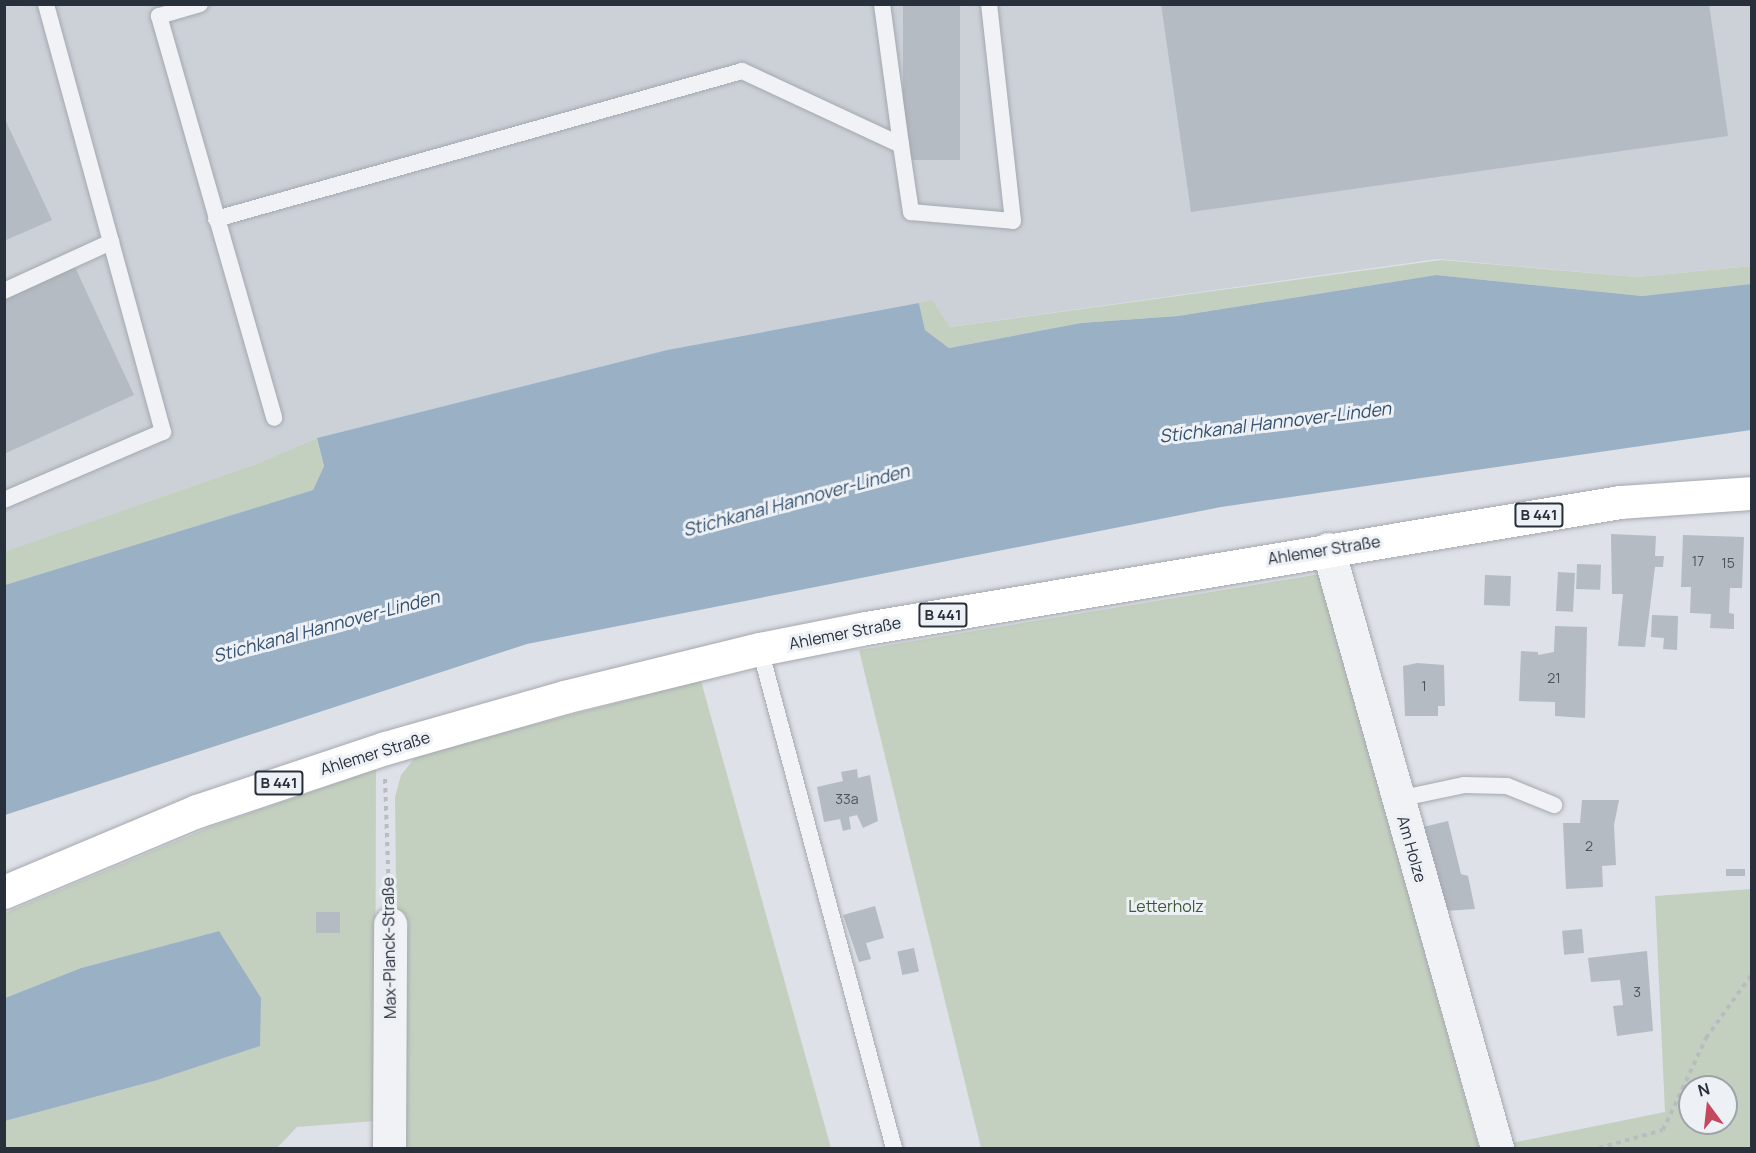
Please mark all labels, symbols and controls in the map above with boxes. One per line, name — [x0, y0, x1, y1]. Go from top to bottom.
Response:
water label: Stichkanal Hannover-Linden — [1158, 397, 1392, 447]
water label: Stichkanal Hannover-Linden — [680, 459, 912, 541]
road number: B 441 — [1514, 503, 1564, 527]
street label: Ahlemer Straße — [1266, 532, 1382, 568]
house number: 17 — [1692, 553, 1704, 569]
house number: 15 — [1721, 555, 1735, 571]
water label: Stichkanal Hannover-Linden — [210, 585, 442, 667]
road number: B 441 — [918, 603, 968, 627]
street label: Ahlemer Straße — [787, 613, 903, 653]
house number: 21 — [1547, 670, 1561, 686]
house number: 1 — [1421, 678, 1427, 694]
street label: Ahlemer Straße — [318, 727, 432, 779]
road number: B 441 — [254, 771, 304, 795]
house number: 33a — [835, 791, 859, 807]
street label: Am Holze — [1393, 814, 1431, 884]
house number: 2 — [1585, 838, 1593, 854]
street label: Max-Planck-Straße — [378, 877, 400, 1019]
park label: Letterholz — [1128, 896, 1204, 916]
house number: 3 — [1633, 984, 1641, 1000]
north arrow — [1678, 1075, 1738, 1135]
text: N — [1695, 1077, 1712, 1102]

